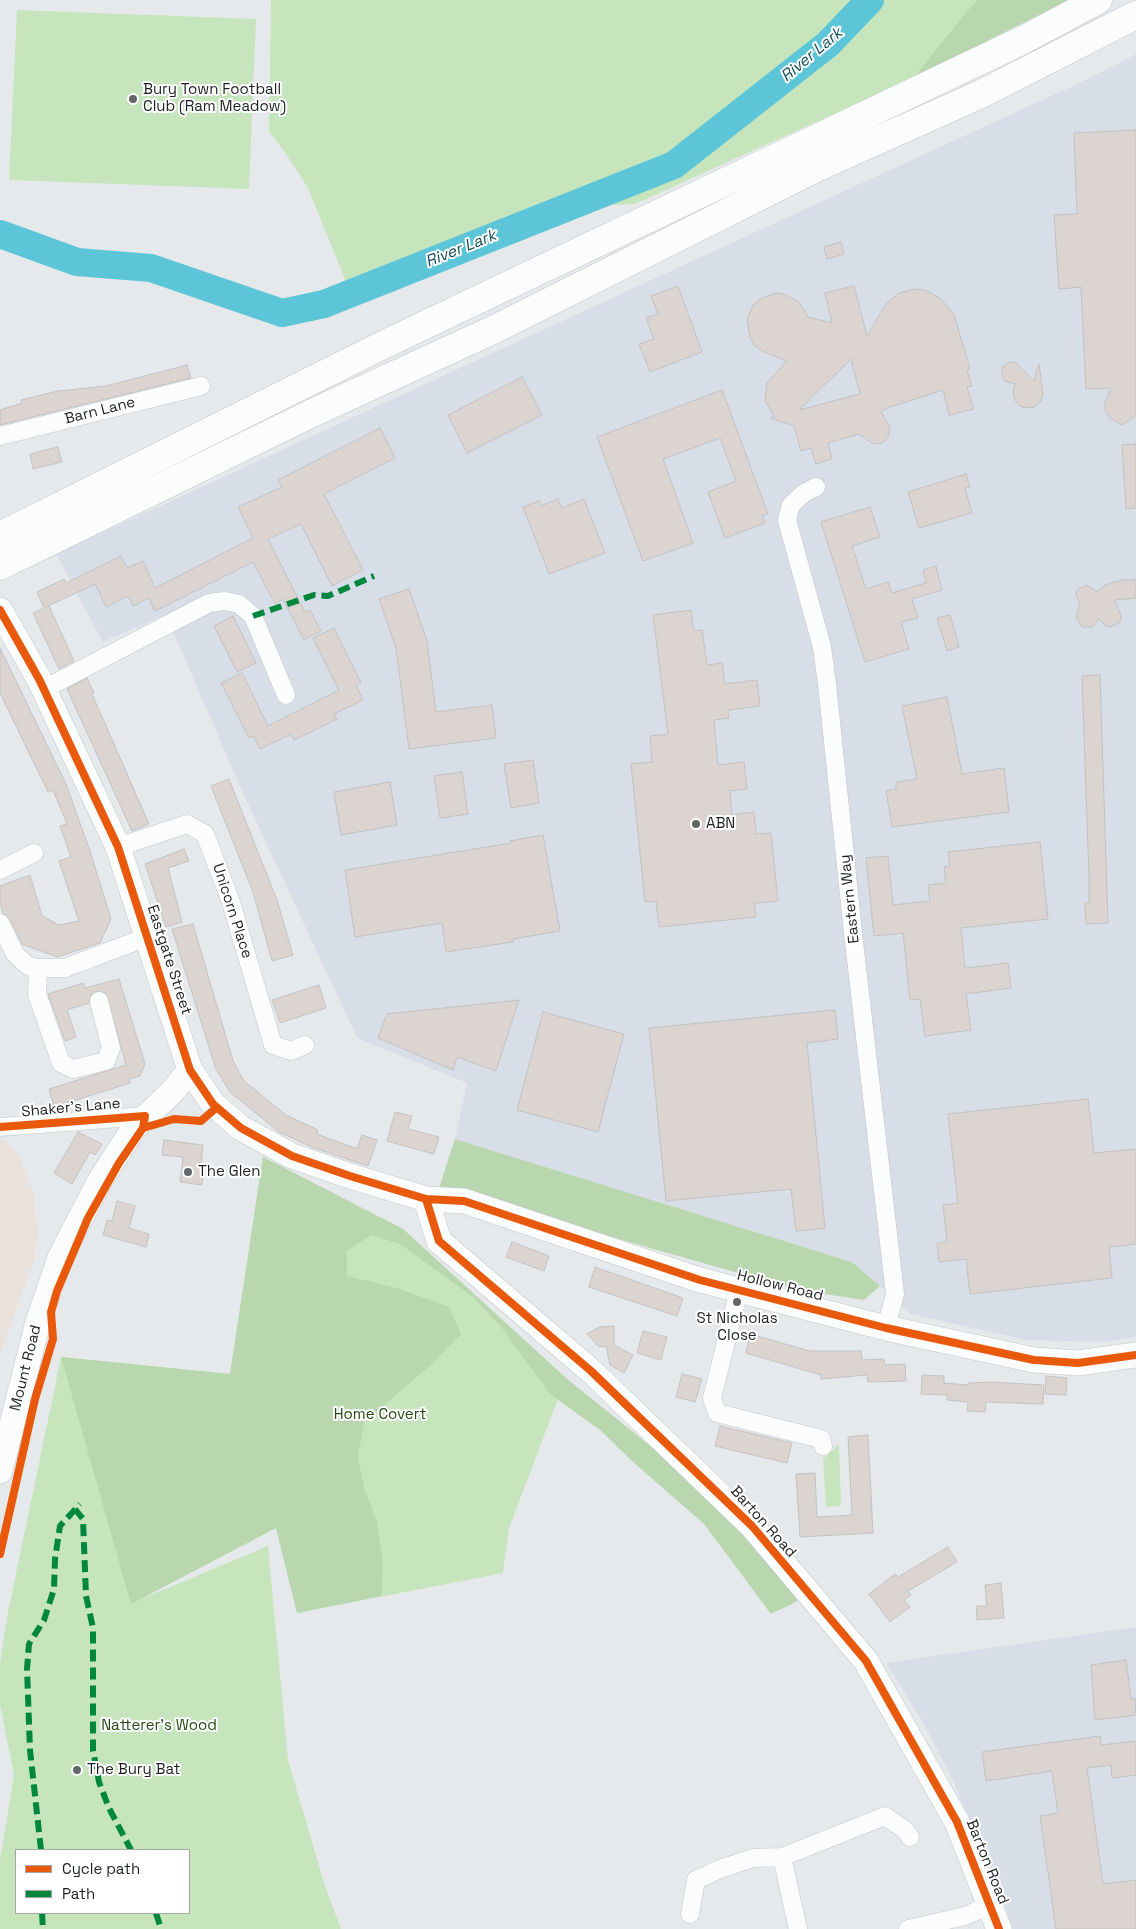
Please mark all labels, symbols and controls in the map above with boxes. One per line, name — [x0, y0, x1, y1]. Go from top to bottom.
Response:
water label: River Lark — [777, 24, 847, 86]
place label: Bury Town Football Club (Ram Meadow) — [143, 81, 286, 116]
marker: Bury Town Football Club (Ram Meadow) — [127, 93, 139, 105]
water label: River Lark — [423, 226, 499, 272]
street label: Barn Lane — [63, 394, 137, 428]
place label: ABN — [706, 815, 735, 833]
marker: ABN — [690, 818, 702, 830]
street label: Eastern Way — [836, 854, 864, 944]
street label: Unicorn Place — [208, 861, 256, 961]
street label: Eastgate Street — [143, 903, 195, 1017]
street label: Shaker's Lane — [21, 1095, 121, 1121]
place label: The Glen — [198, 1163, 260, 1181]
marker: The Glen — [182, 1166, 194, 1178]
street label: Hollow Road — [735, 1267, 825, 1305]
marker: St Nicholas Close — [731, 1296, 743, 1308]
place label: St Nicholas Close — [696, 1310, 778, 1345]
street label: Mount Road — [7, 1323, 45, 1413]
park label: Home Covert — [334, 1406, 426, 1424]
street label: Barton Road — [726, 1483, 800, 1561]
park label: Natterer's Wood — [101, 1717, 217, 1735]
place label: The Bury Bat — [87, 1761, 180, 1779]
marker: The Bury Bat — [71, 1764, 83, 1776]
street label: Barton Road — [962, 1817, 1012, 1907]
legend — [15, 1849, 190, 1914]
text: Cycle path — [62, 1859, 140, 1878]
text: Path — [62, 1884, 95, 1903]

